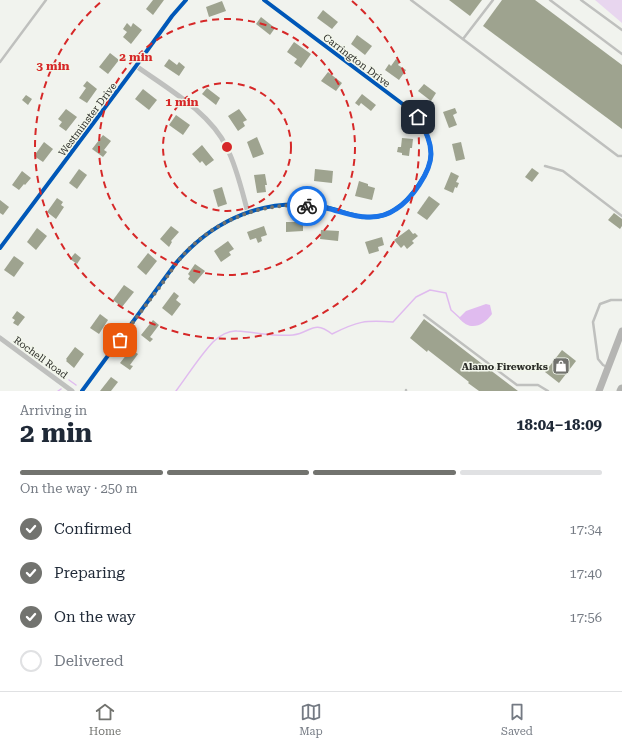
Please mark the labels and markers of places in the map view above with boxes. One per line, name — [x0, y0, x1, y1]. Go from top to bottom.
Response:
pin — [401, 100, 435, 134]
centre of rings — [220, 140, 234, 154]
pin — [103, 323, 137, 357]
shop icon: Alamo Fireworks — [551, 356, 571, 376]
place label: Alamo Fireworks — [462, 361, 548, 372]

